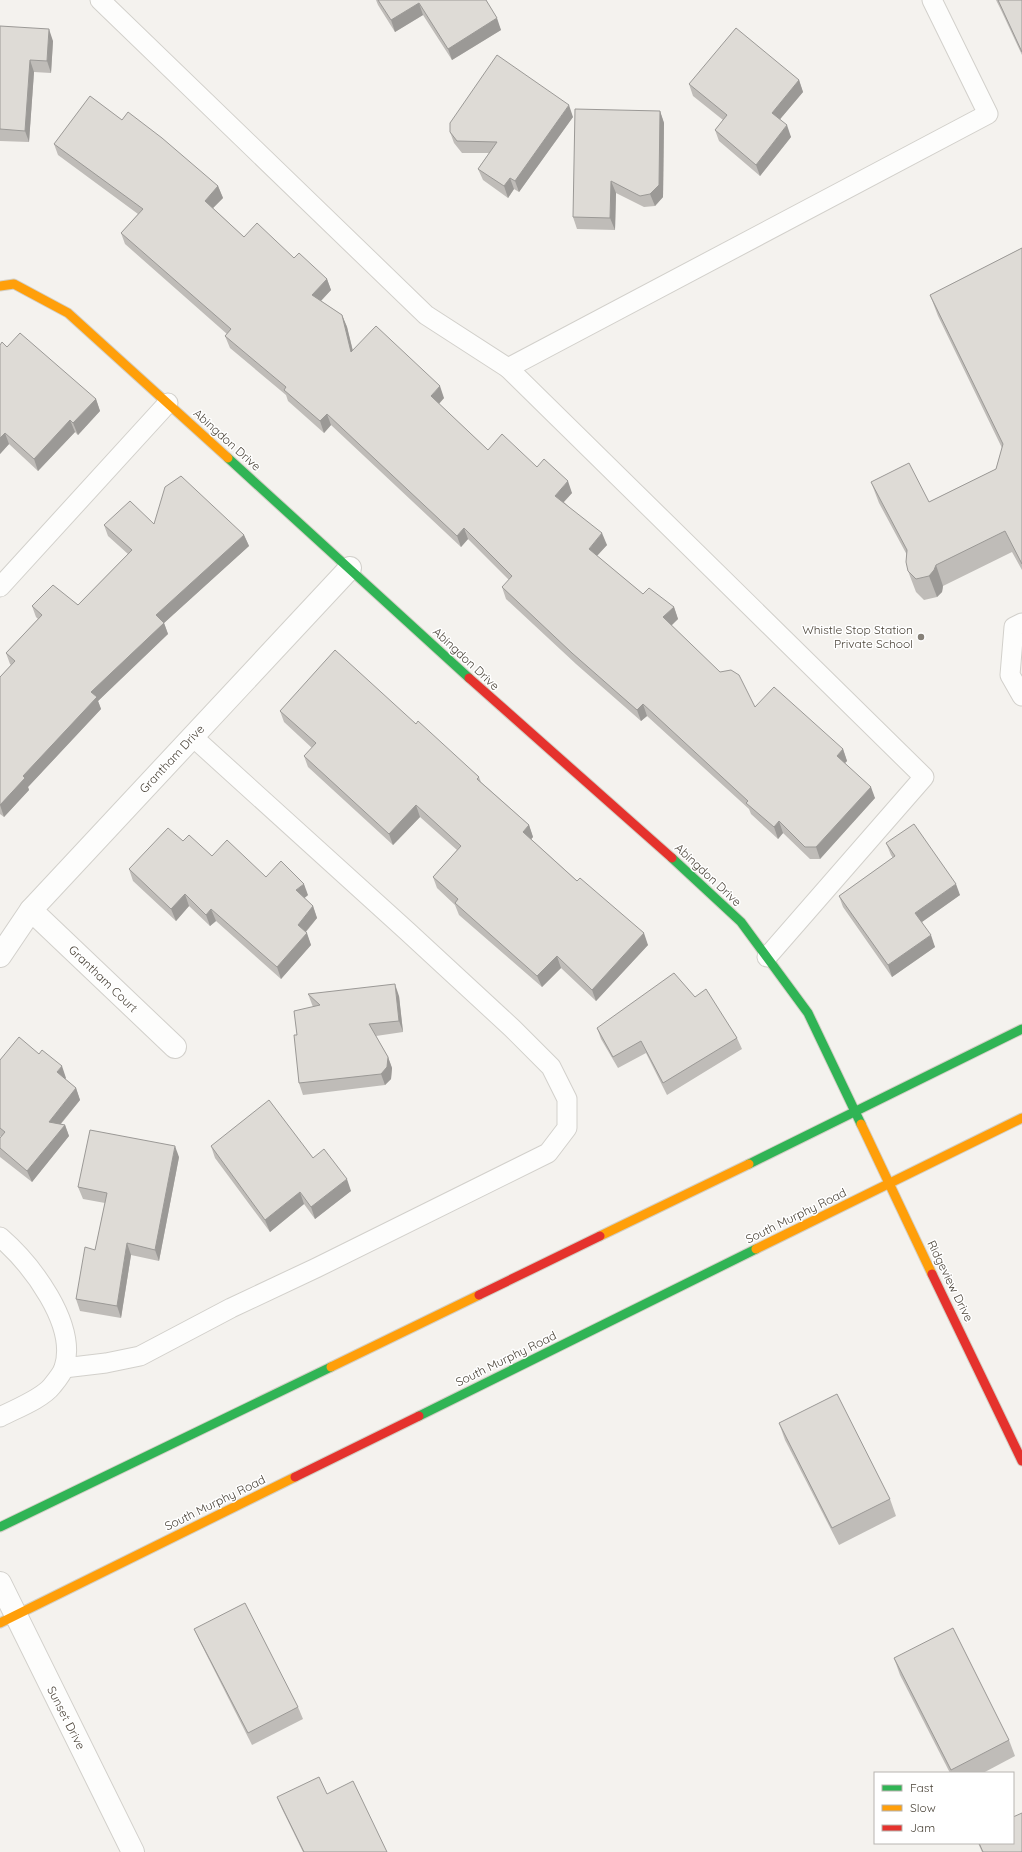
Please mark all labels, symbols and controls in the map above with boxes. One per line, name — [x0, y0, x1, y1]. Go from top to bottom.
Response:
street label: Abingdon Drive — [191, 405, 264, 474]
place label: Whistle Stop Station Private School — [802, 622, 913, 651]
street label: Abingdon Drive — [430, 624, 503, 693]
marker: Whistle Stop Station Private School — [916, 632, 926, 642]
street label: Grantham Drive — [136, 721, 207, 796]
street label: Abingdon Drive — [672, 840, 745, 909]
street label: Grantham Court — [66, 942, 141, 1015]
street label: South Murphy Road — [743, 1185, 849, 1246]
street label: Ridgeview Drive — [924, 1238, 977, 1324]
street label: South Murphy Road — [453, 1328, 559, 1389]
street label: South Murphy Road — [162, 1472, 268, 1533]
street label: Sunset Drive — [44, 1684, 89, 1752]
legend — [874, 1772, 1014, 1844]
text: Fast — [910, 1780, 934, 1795]
text: Slow — [910, 1800, 936, 1815]
text: Jam — [910, 1820, 935, 1835]

